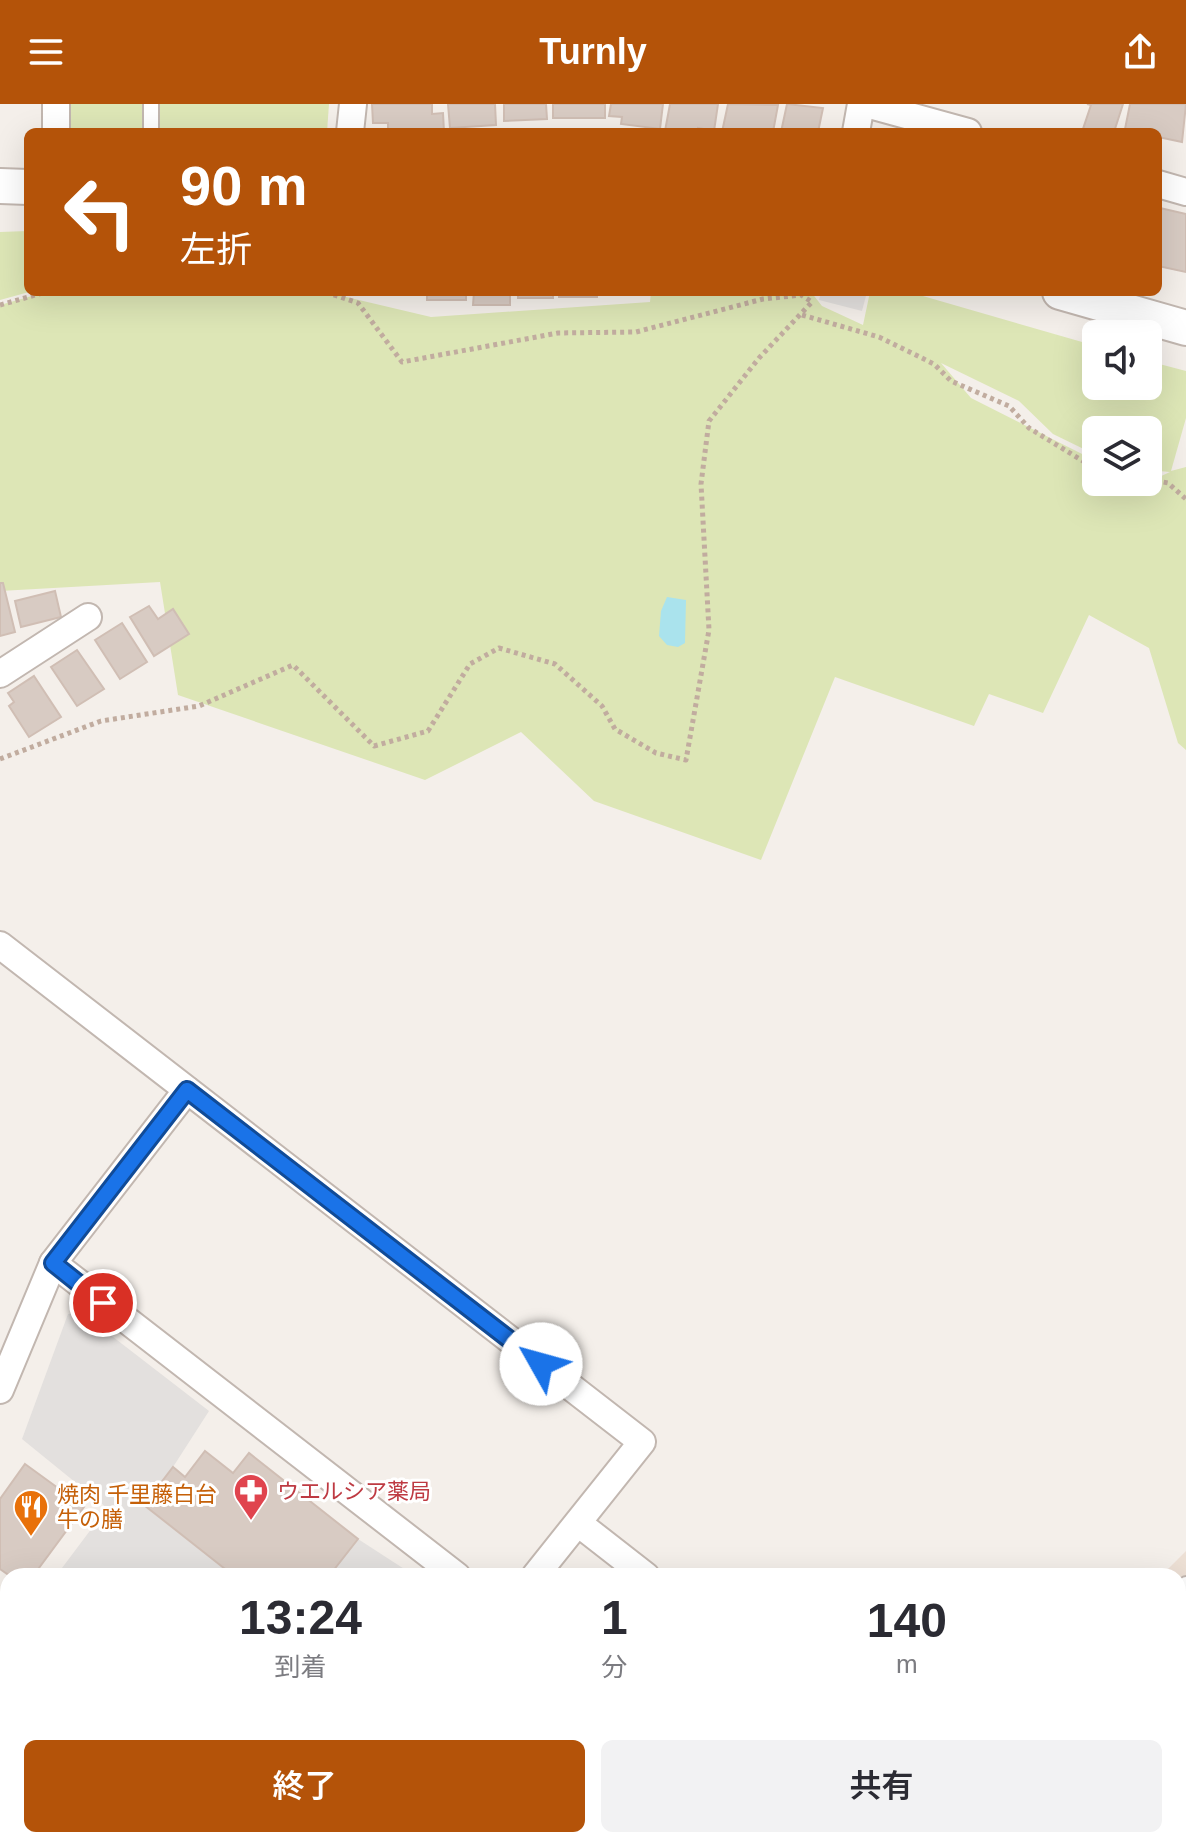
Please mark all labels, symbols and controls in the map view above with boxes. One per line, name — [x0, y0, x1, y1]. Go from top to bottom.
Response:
icon: menu — [24, 30, 68, 74]
icon: share — [1118, 30, 1162, 74]
text: Turnly — [539, 31, 647, 72]
text: 90 m — [180, 154, 308, 217]
icon: left — [48, 160, 152, 264]
text: 左折 — [180, 229, 252, 270]
map controls — [1082, 320, 1162, 496]
button: sound — [1082, 320, 1162, 400]
button: layers — [1082, 416, 1162, 496]
pin — [69, 1269, 137, 1337]
icon: arrive — [81, 1281, 125, 1325]
position arrow — [499, 1322, 583, 1406]
pharmacy icon: ウエルシア薬局 — [232, 1472, 270, 1522]
place label: ウエルシア薬局 — [277, 1479, 431, 1504]
place label: 焼肉 千里藤白台 牛の膳 — [57, 1482, 217, 1532]
restaurant icon: 焼肉 千里藤白台 牛の膳 — [12, 1488, 50, 1538]
text: 13:24 — [239, 1591, 362, 1644]
text: 1 — [601, 1591, 628, 1644]
text: 140 — [867, 1594, 947, 1647]
text: m — [896, 1649, 918, 1679]
text: 到着 — [274, 1652, 327, 1682]
text: 分 — [601, 1652, 627, 1682]
button: 終了 — [24, 1740, 585, 1832]
button: 共有 — [601, 1740, 1162, 1832]

